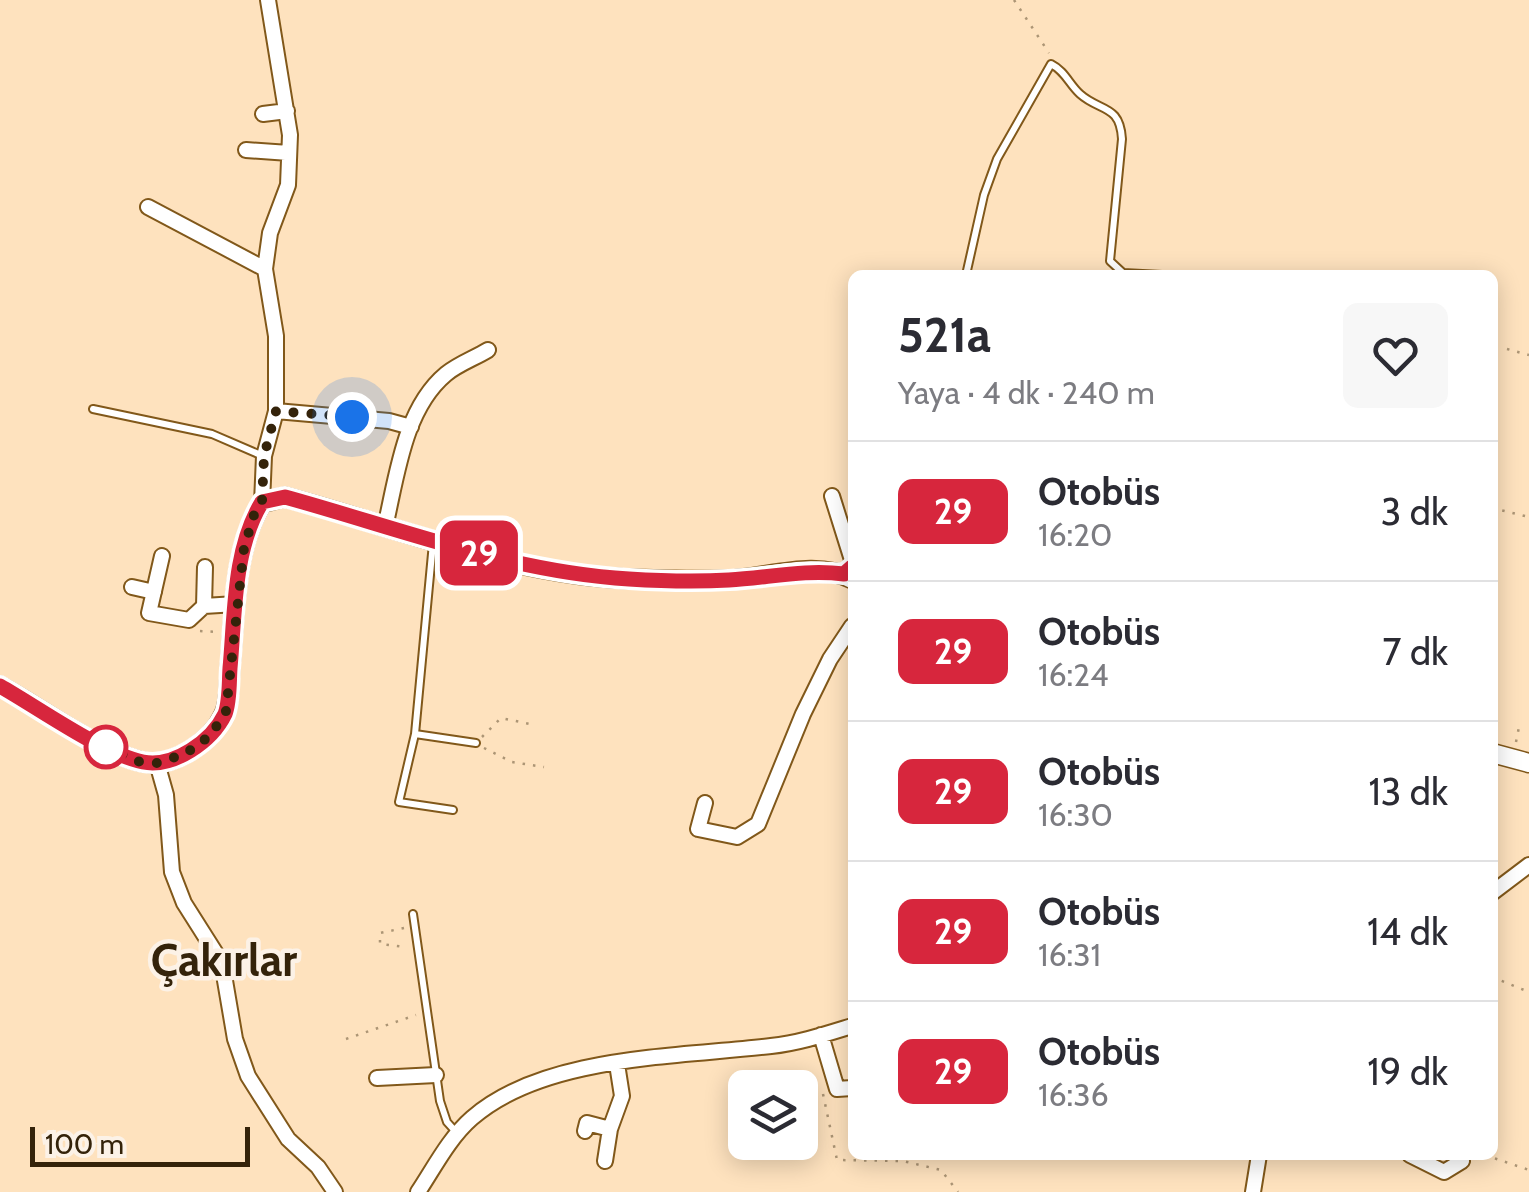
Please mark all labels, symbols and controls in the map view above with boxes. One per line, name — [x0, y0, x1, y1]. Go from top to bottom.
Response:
button: heart — [1343, 303, 1448, 408]
text: 521a — [898, 306, 991, 364]
text: Yaya · 4 dk · 240 m — [898, 373, 1155, 412]
your location — [327, 392, 377, 442]
text: Otobüs — [1038, 468, 1160, 515]
text: 3 dk — [1381, 488, 1448, 535]
text: 29 — [934, 490, 972, 533]
text: 16:20 — [1038, 515, 1112, 554]
line badge: 29 — [434, 520, 524, 586]
text: 29 — [460, 532, 498, 575]
text: Otobüs — [1038, 608, 1160, 655]
text: 7 dk — [1382, 628, 1448, 675]
text: 29 — [934, 630, 972, 673]
text: 16:24 — [1038, 655, 1109, 694]
unlabelled marker — [85, 726, 127, 768]
text: Otobüs — [1038, 748, 1160, 795]
text: 13 dk — [1368, 768, 1448, 815]
text: 29 — [934, 770, 972, 813]
text: 16:30 — [1038, 795, 1113, 834]
text: Otobüs — [1038, 888, 1160, 935]
text: 14 dk — [1367, 908, 1448, 955]
text: 29 — [934, 910, 972, 953]
district label: Çakırlar — [151, 933, 297, 987]
text: 16:31 — [1038, 935, 1101, 974]
text: Otobüs — [1038, 1028, 1160, 1075]
text: 19 dk — [1367, 1048, 1448, 1095]
text: 29 — [934, 1050, 972, 1093]
map controls — [728, 1070, 818, 1160]
button: layers — [728, 1070, 818, 1160]
text: 16:36 — [1038, 1075, 1109, 1114]
scale bar — [30, 1122, 250, 1166]
text: 100 m — [45, 1127, 124, 1161]

